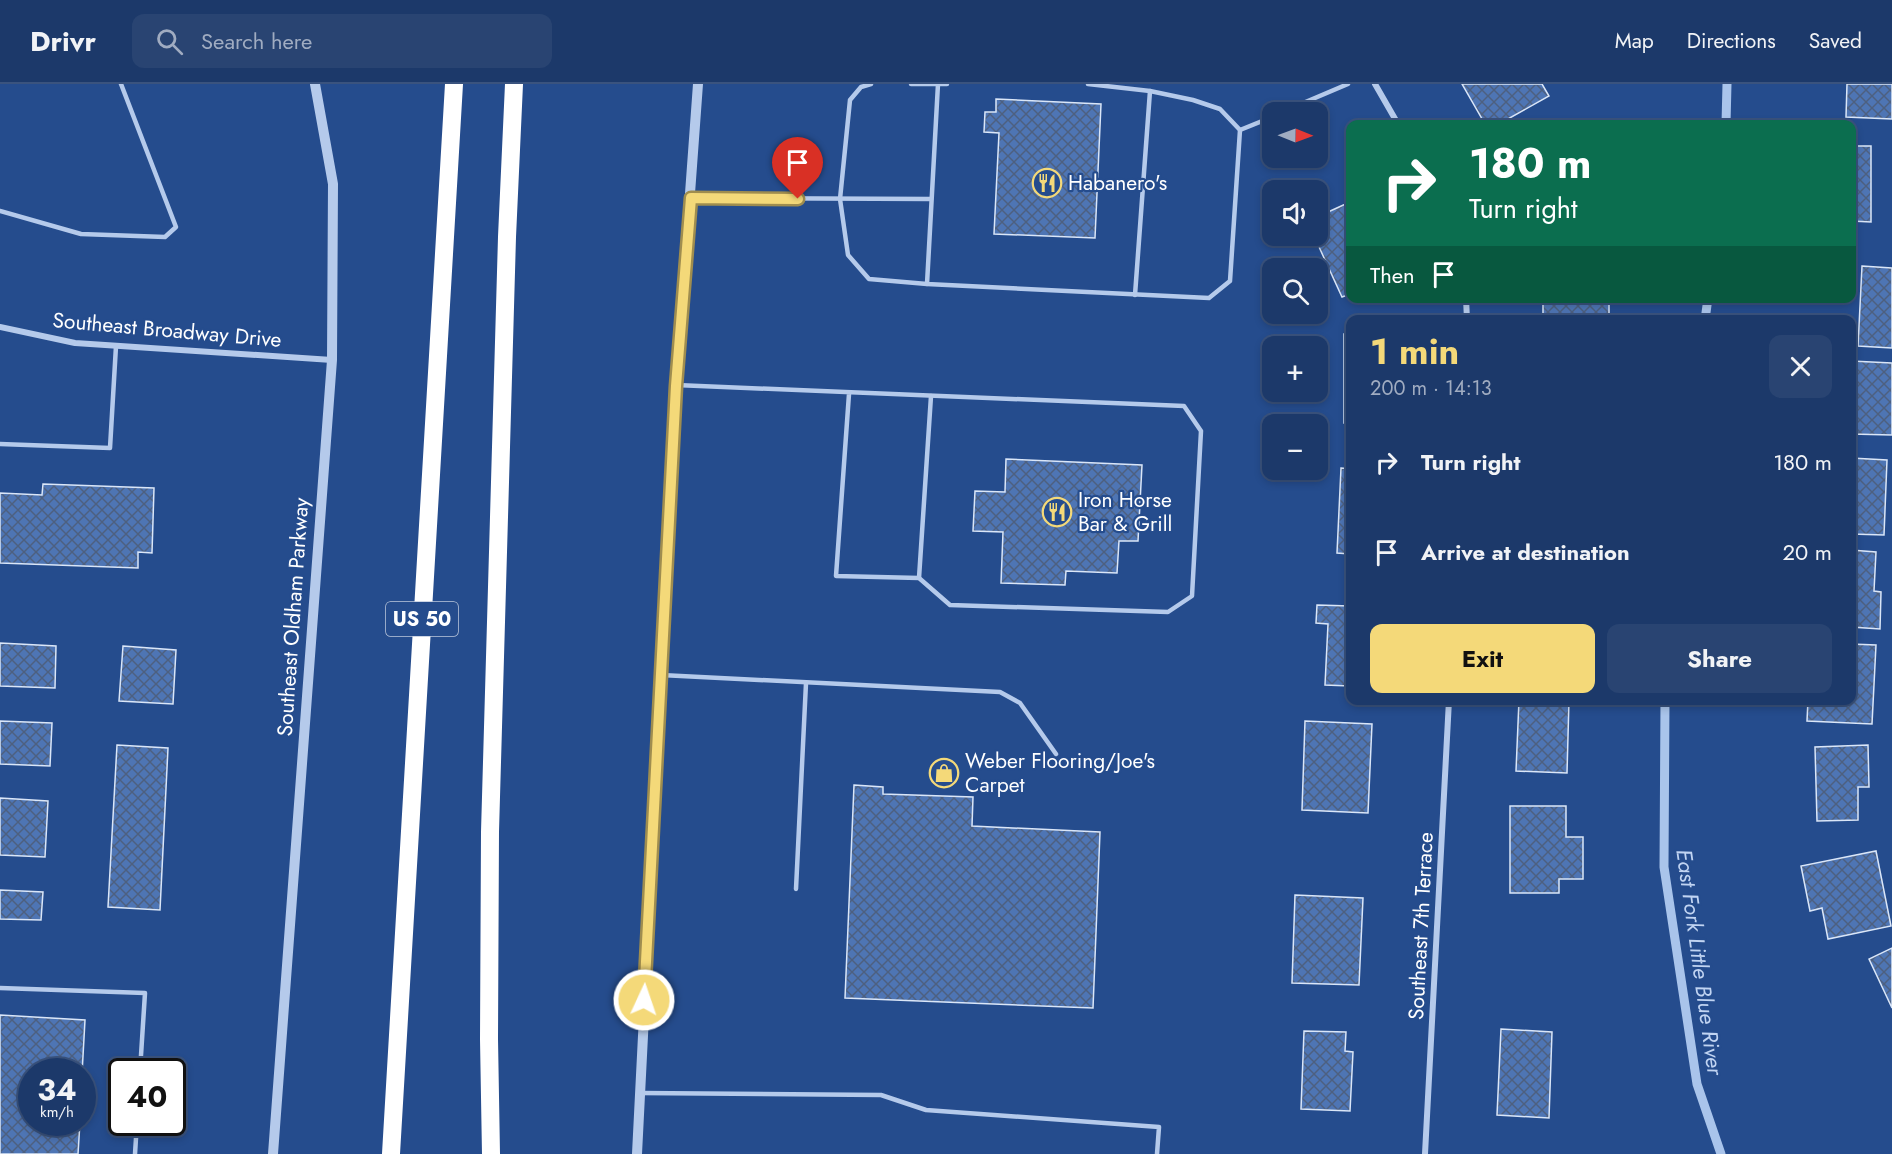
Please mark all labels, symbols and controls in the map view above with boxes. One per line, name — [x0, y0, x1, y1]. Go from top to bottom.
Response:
search box — [132, 14, 552, 68]
text: Drivr — [30, 21, 96, 62]
icon: search — [153, 25, 186, 58]
text: Search here — [201, 25, 312, 57]
text: Map — [1615, 26, 1654, 56]
text: Directions — [1687, 26, 1776, 56]
text: Saved — [1809, 26, 1862, 56]
north arrow — [1262, 102, 1328, 168]
map controls — [1262, 102, 1328, 480]
text: 180 m — [1469, 133, 1592, 194]
pin — [772, 137, 823, 199]
icon: right — [1370, 144, 1448, 222]
icon: arrive — [781, 146, 814, 179]
restaurant icon: Habanero's — [1031, 167, 1063, 199]
place label: Habanero's — [1068, 168, 1167, 198]
button: sound — [1262, 180, 1328, 246]
text: Turn right — [1469, 189, 1577, 228]
button: search — [1262, 258, 1328, 324]
icon: arrive — [1427, 258, 1460, 291]
text: Then — [1370, 259, 1415, 291]
street label: Southeast Broadway Drive — [51, 305, 283, 355]
text: 1 min — [1370, 325, 1459, 377]
button: close — [1769, 335, 1832, 398]
button: + — [1262, 336, 1328, 402]
text: 200 m · 14:13 — [1370, 374, 1492, 403]
button: − — [1262, 414, 1328, 480]
icon: right — [1370, 446, 1403, 479]
text: Turn right — [1421, 446, 1521, 478]
text: 180 m — [1773, 446, 1832, 478]
place label: Iron Horse Bar & Grill — [1078, 485, 1172, 539]
street label: Southeast Oldham Parkway — [270, 496, 316, 737]
restaurant icon: Iron Horse Bar & Grill — [1041, 496, 1073, 528]
icon: arrive — [1370, 536, 1403, 569]
text: Arrive at destination — [1421, 536, 1630, 568]
text: 20 m — [1783, 536, 1832, 568]
road number: US 50 — [386, 602, 458, 636]
button: Exit — [1370, 624, 1595, 693]
button: Share — [1607, 624, 1832, 693]
place label: Weber Flooring/Joe's Carpet — [965, 746, 1155, 800]
shop icon: Weber Flooring/Joe's Carpet — [928, 757, 960, 789]
street label: Southeast 7th Terrace — [1401, 831, 1441, 1021]
water label: East Fork Little Blue River — [1668, 847, 1732, 1079]
position arrow — [612, 968, 676, 1032]
speed limit sign: 40 — [108, 1058, 186, 1136]
text: 34 — [37, 1068, 77, 1111]
text: km/h — [40, 1101, 74, 1123]

